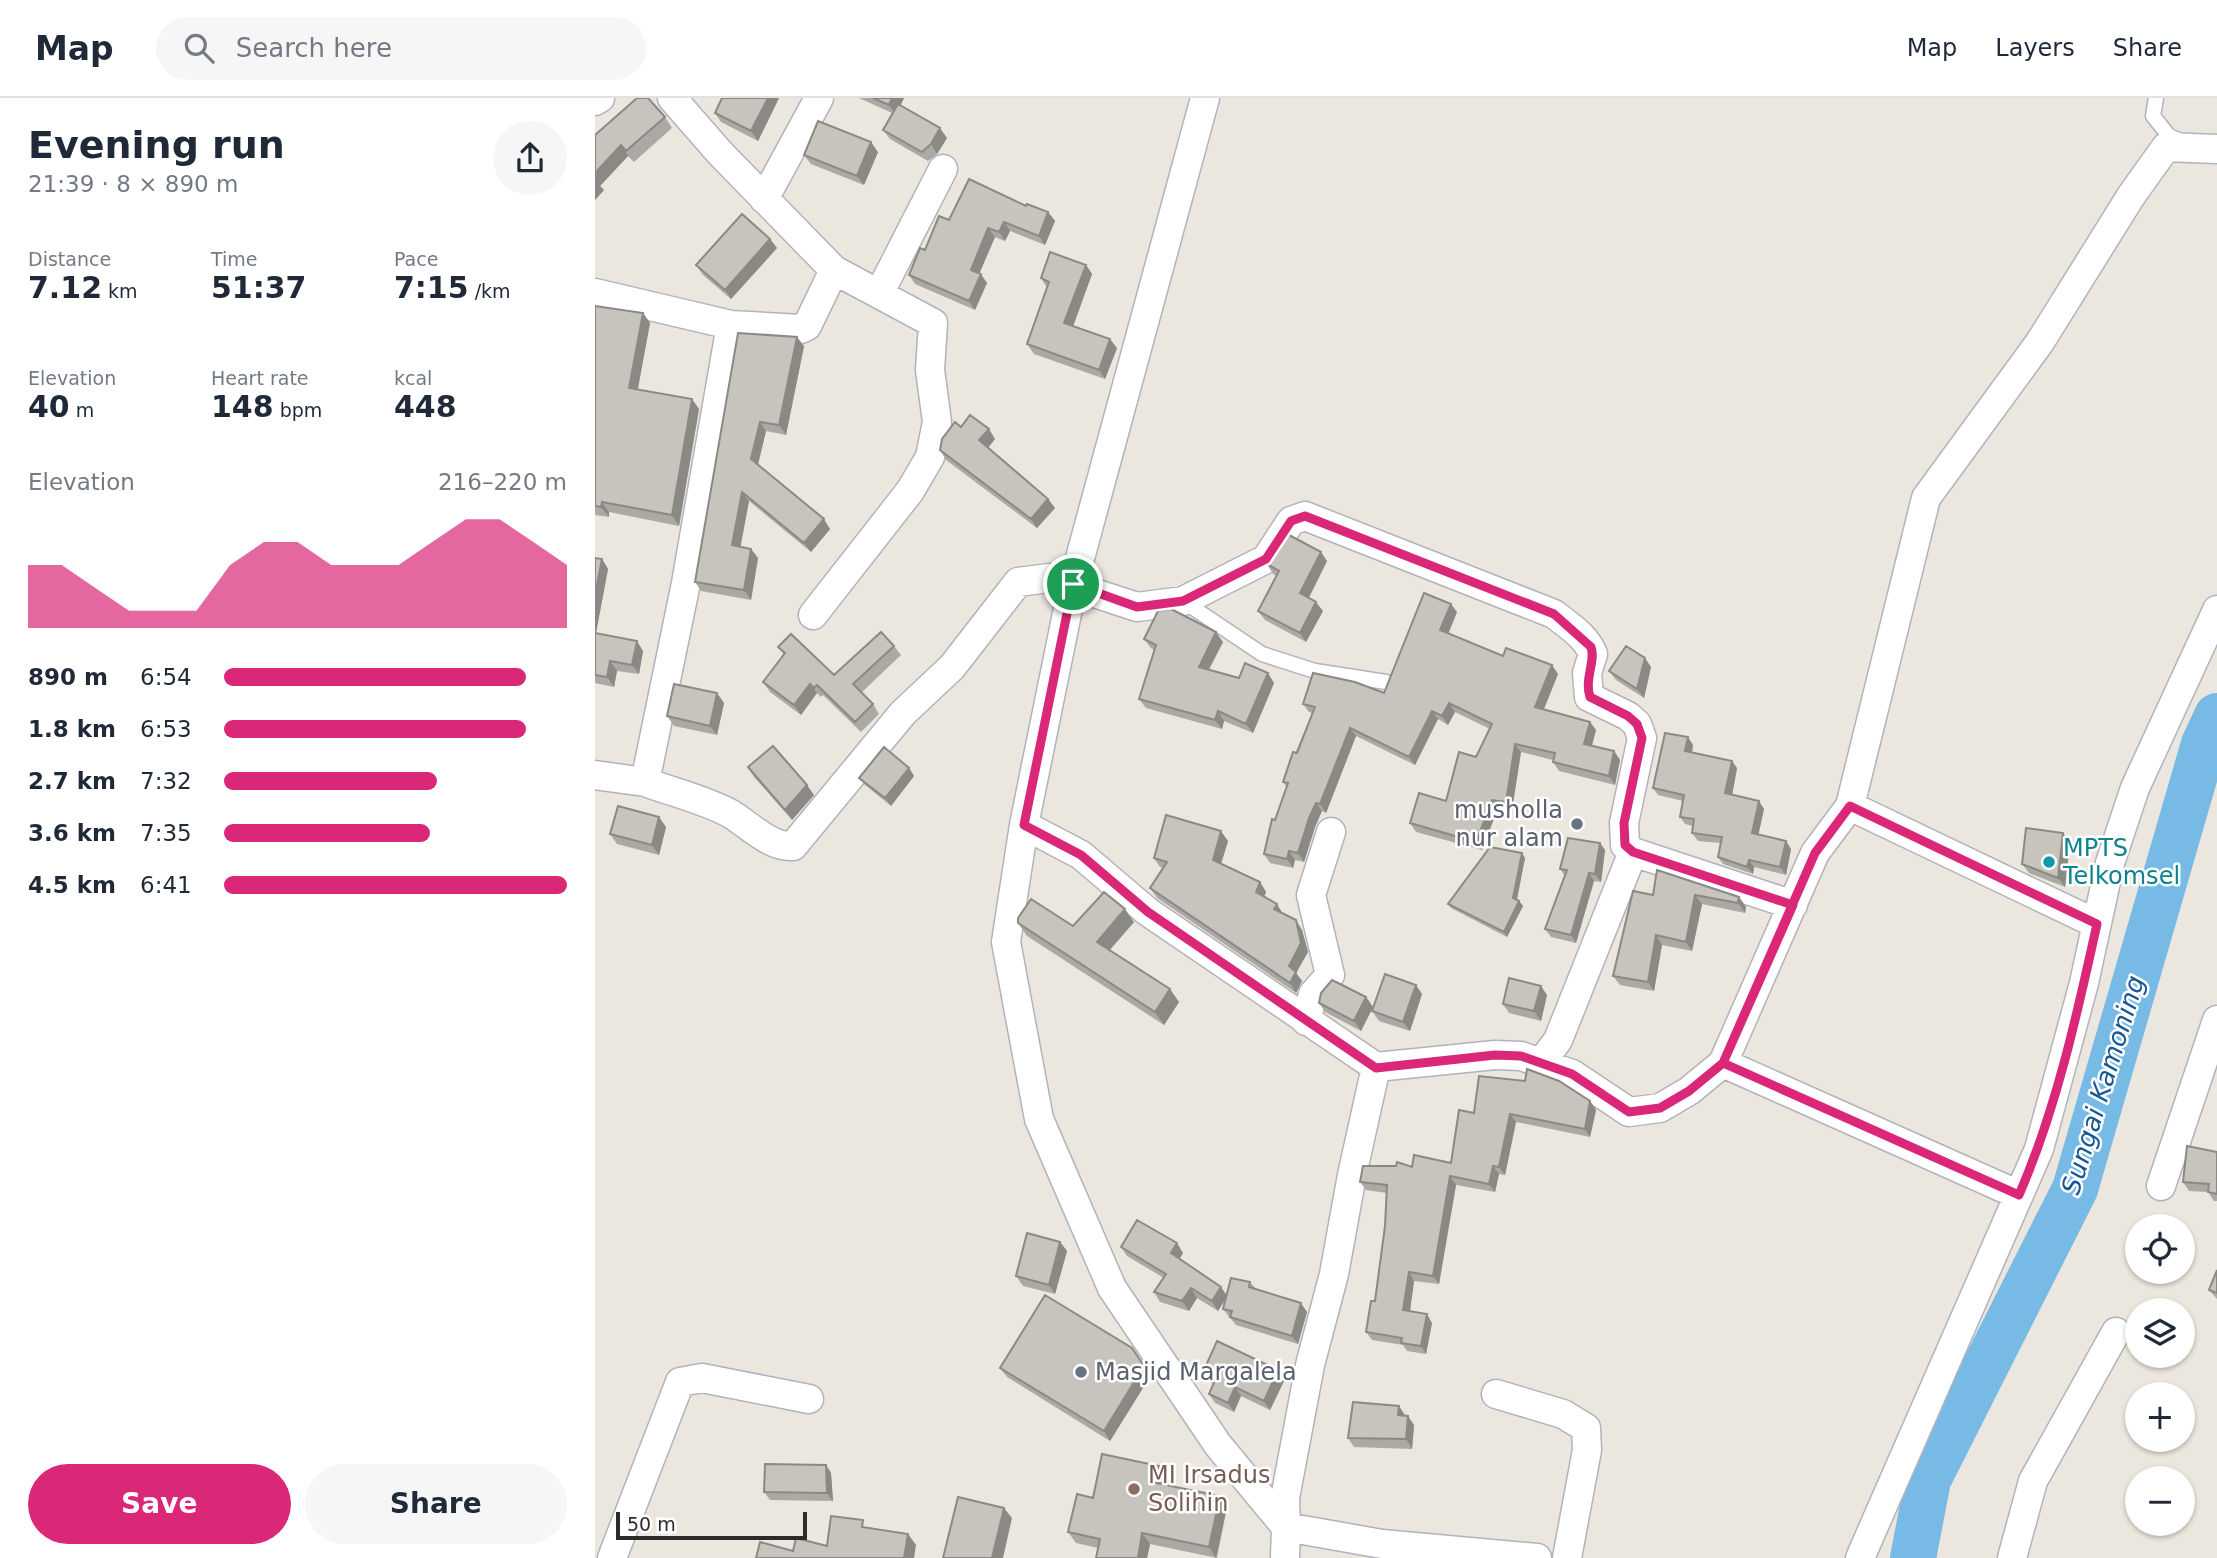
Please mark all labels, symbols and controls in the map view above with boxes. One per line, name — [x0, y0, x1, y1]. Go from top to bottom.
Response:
search box — [156, 17, 646, 80]
text: Map — [35, 29, 114, 68]
icon: search — [180, 29, 218, 67]
text: Search here — [236, 33, 392, 63]
text: Map — [1907, 34, 1957, 62]
text: Layers — [1995, 34, 2075, 62]
text: Share — [2113, 34, 2182, 62]
button: share — [493, 121, 567, 195]
text: Evening run — [28, 123, 285, 167]
text: 21:39 · 8 × 890 m — [28, 171, 238, 197]
text: Distance — [28, 248, 111, 270]
text: Time — [211, 248, 258, 270]
text: Pace — [394, 248, 438, 270]
text: 7.12 — [28, 270, 102, 305]
text: 51:37 — [211, 270, 307, 305]
text: 7:15 — [394, 270, 469, 305]
text: km — [102, 280, 138, 302]
text: /km — [469, 280, 511, 302]
text: Elevation — [28, 367, 116, 389]
text: Heart rate — [211, 367, 309, 389]
text: kcal — [394, 367, 432, 389]
text: 40 — [28, 389, 70, 424]
text: 148 — [211, 389, 274, 424]
text: 448 — [394, 389, 457, 424]
text: m — [70, 399, 94, 421]
text: bpm — [274, 399, 322, 421]
text: Elevation — [28, 469, 135, 495]
text: 216–220 m — [438, 469, 567, 495]
pin — [1043, 554, 1103, 614]
icon: arrive — [1054, 565, 1092, 603]
text: 890 m — [28, 664, 108, 690]
text: 6:54 — [140, 664, 192, 690]
text: 1.8 km — [28, 716, 116, 742]
text: 6:53 — [140, 716, 192, 742]
text: 2.7 km — [28, 768, 116, 794]
text: 7:32 — [140, 768, 192, 794]
place label: musholla nur alam — [1454, 796, 1563, 852]
marker: musholla nur alam — [1569, 816, 1585, 832]
text: 3.6 km — [28, 820, 116, 846]
text: 7:35 — [140, 820, 192, 846]
place label: MPTS Telkomsel — [2062, 834, 2180, 890]
marker: MPTS Telkomsel — [2041, 854, 2057, 870]
text: 4.5 km — [28, 872, 116, 898]
text: 6:41 — [140, 872, 192, 898]
water label: Sungai Kamoning — [2055, 972, 2151, 1198]
map controls — [2125, 1214, 2195, 1536]
button: locate — [2125, 1214, 2195, 1284]
button: layers — [2125, 1298, 2195, 1368]
place label: Masjid Margalela — [1095, 1358, 1297, 1386]
marker: Masjid Margalela — [1073, 1364, 1089, 1380]
button: + — [2125, 1382, 2195, 1452]
place label: MI Irsadus Solihin — [1148, 1461, 1271, 1517]
button: Save — [28, 1464, 291, 1544]
button: Share — [305, 1464, 567, 1544]
button: − — [2125, 1466, 2195, 1536]
marker: MI Irsadus Solihin — [1126, 1481, 1142, 1497]
scale bar — [616, 1509, 807, 1541]
text: 50 m — [627, 1513, 676, 1535]

